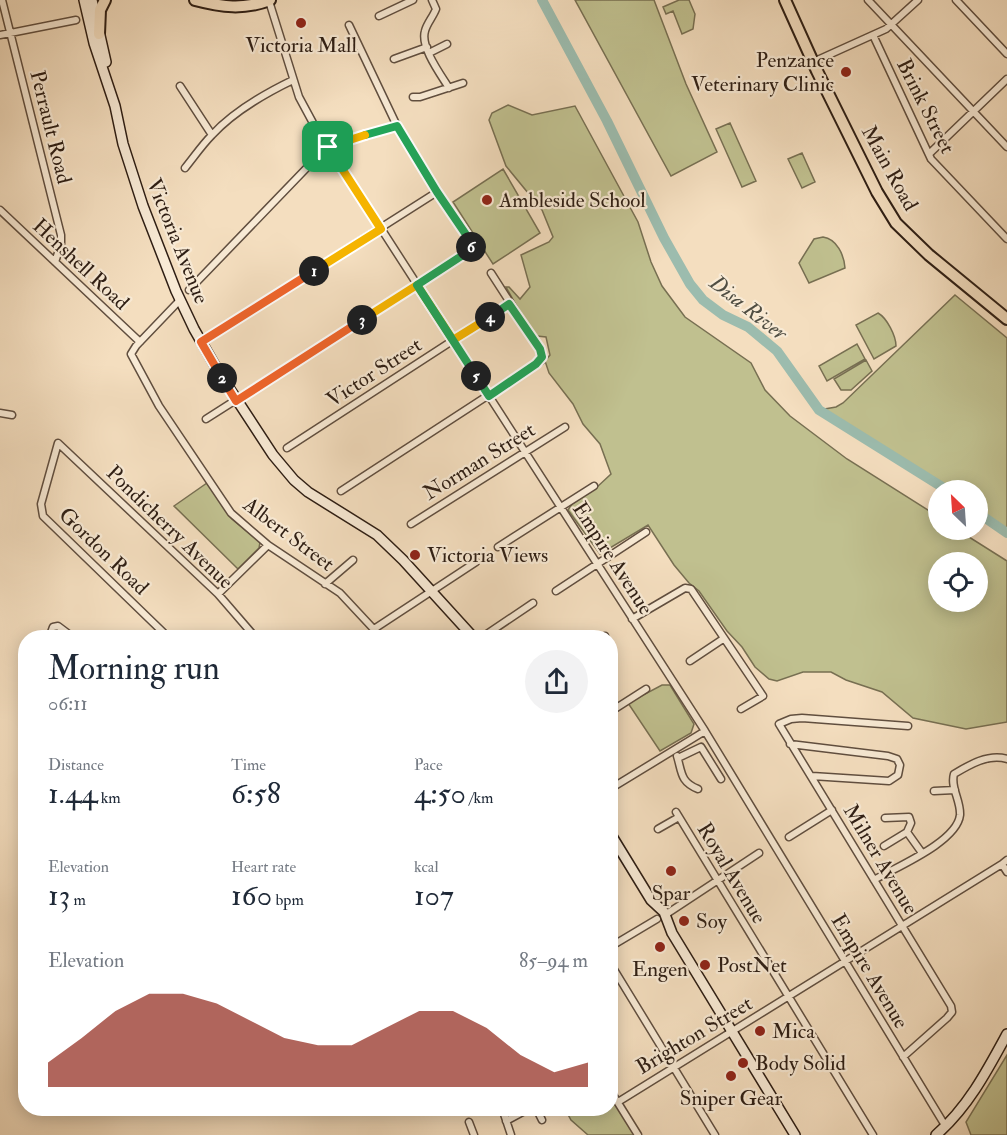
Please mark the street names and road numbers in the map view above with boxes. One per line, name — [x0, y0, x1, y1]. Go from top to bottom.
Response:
street label: Brink Street — [890, 54, 961, 158]
street label: Perrault Road — [23, 68, 78, 187]
street label: Main Road — [855, 121, 924, 216]
street label: Victoria Avenue — [140, 175, 215, 308]
street label: Henshell Road — [27, 213, 135, 316]
street label: Victor Street — [321, 331, 427, 413]
street label: Norman Street — [418, 416, 540, 507]
street label: Pondicherry Avenue — [100, 460, 239, 595]
street label: Albert Street — [237, 491, 340, 578]
street label: Empire Avenue — [566, 497, 659, 620]
street label: Gordon Road — [53, 502, 155, 601]
street label: Milner Avenue — [837, 799, 924, 920]
street label: Royal Avenue — [691, 818, 772, 929]
street label: Empire Avenue — [825, 909, 915, 1034]
street label: Brighton Street — [631, 990, 758, 1081]

